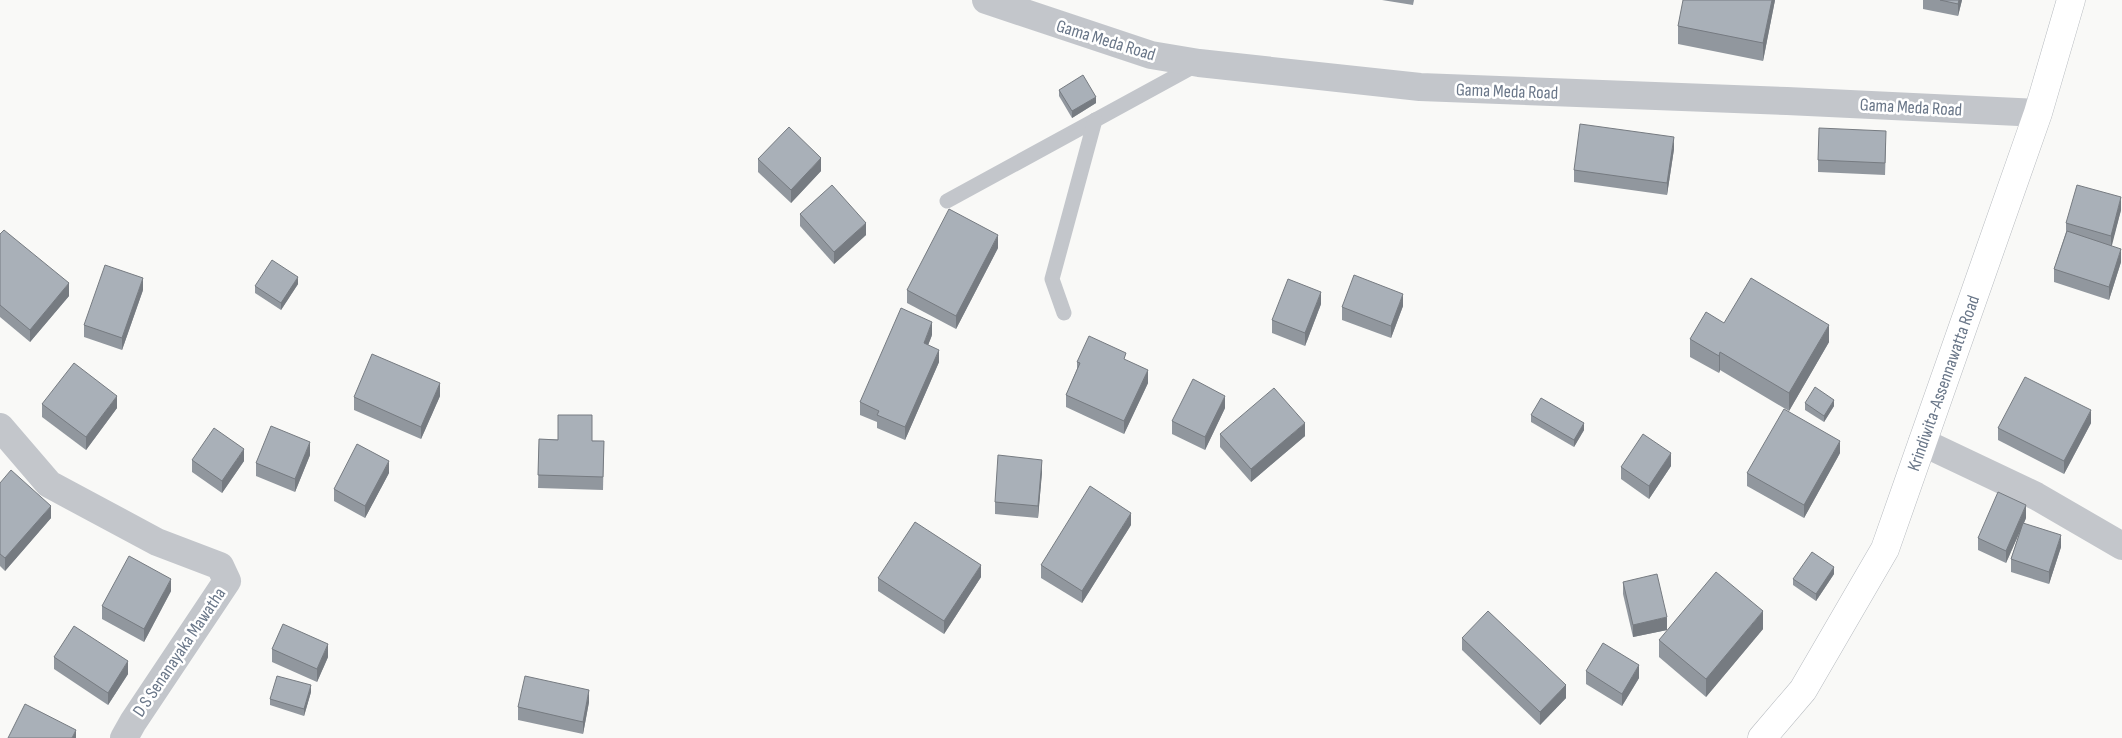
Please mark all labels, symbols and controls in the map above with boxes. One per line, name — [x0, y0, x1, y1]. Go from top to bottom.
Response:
street label: Gama Meda Road — [1054, 15, 1158, 65]
street label: Gama Meda Road — [1455, 79, 1559, 104]
street label: Gama Meda Road — [1859, 94, 1963, 121]
street label: Krindiwita-Assennawatta Road — [1903, 293, 1984, 474]
street label: D S Senanayaka Mawatha — [128, 584, 230, 721]

